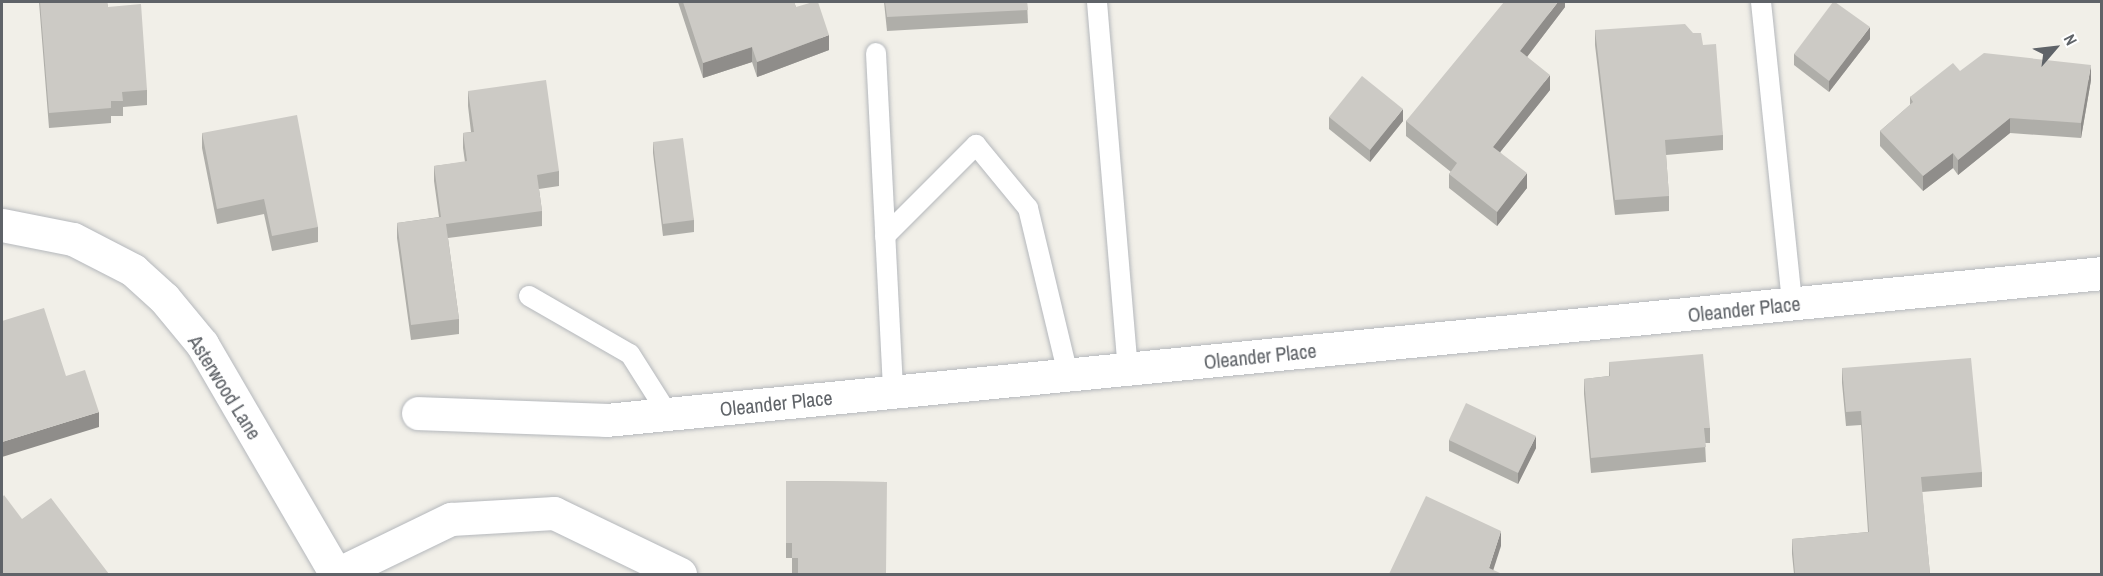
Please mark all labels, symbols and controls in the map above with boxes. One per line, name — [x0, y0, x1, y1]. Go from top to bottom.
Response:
north arrow — [2025, 18, 2085, 78]
text: N — [2059, 30, 2083, 49]
street label: Oleander Place — [1687, 291, 1801, 327]
street label: Asterwood Lane — [183, 330, 267, 444]
street label: Oleander Place — [1203, 338, 1317, 374]
street label: Oleander Place — [719, 385, 833, 421]

